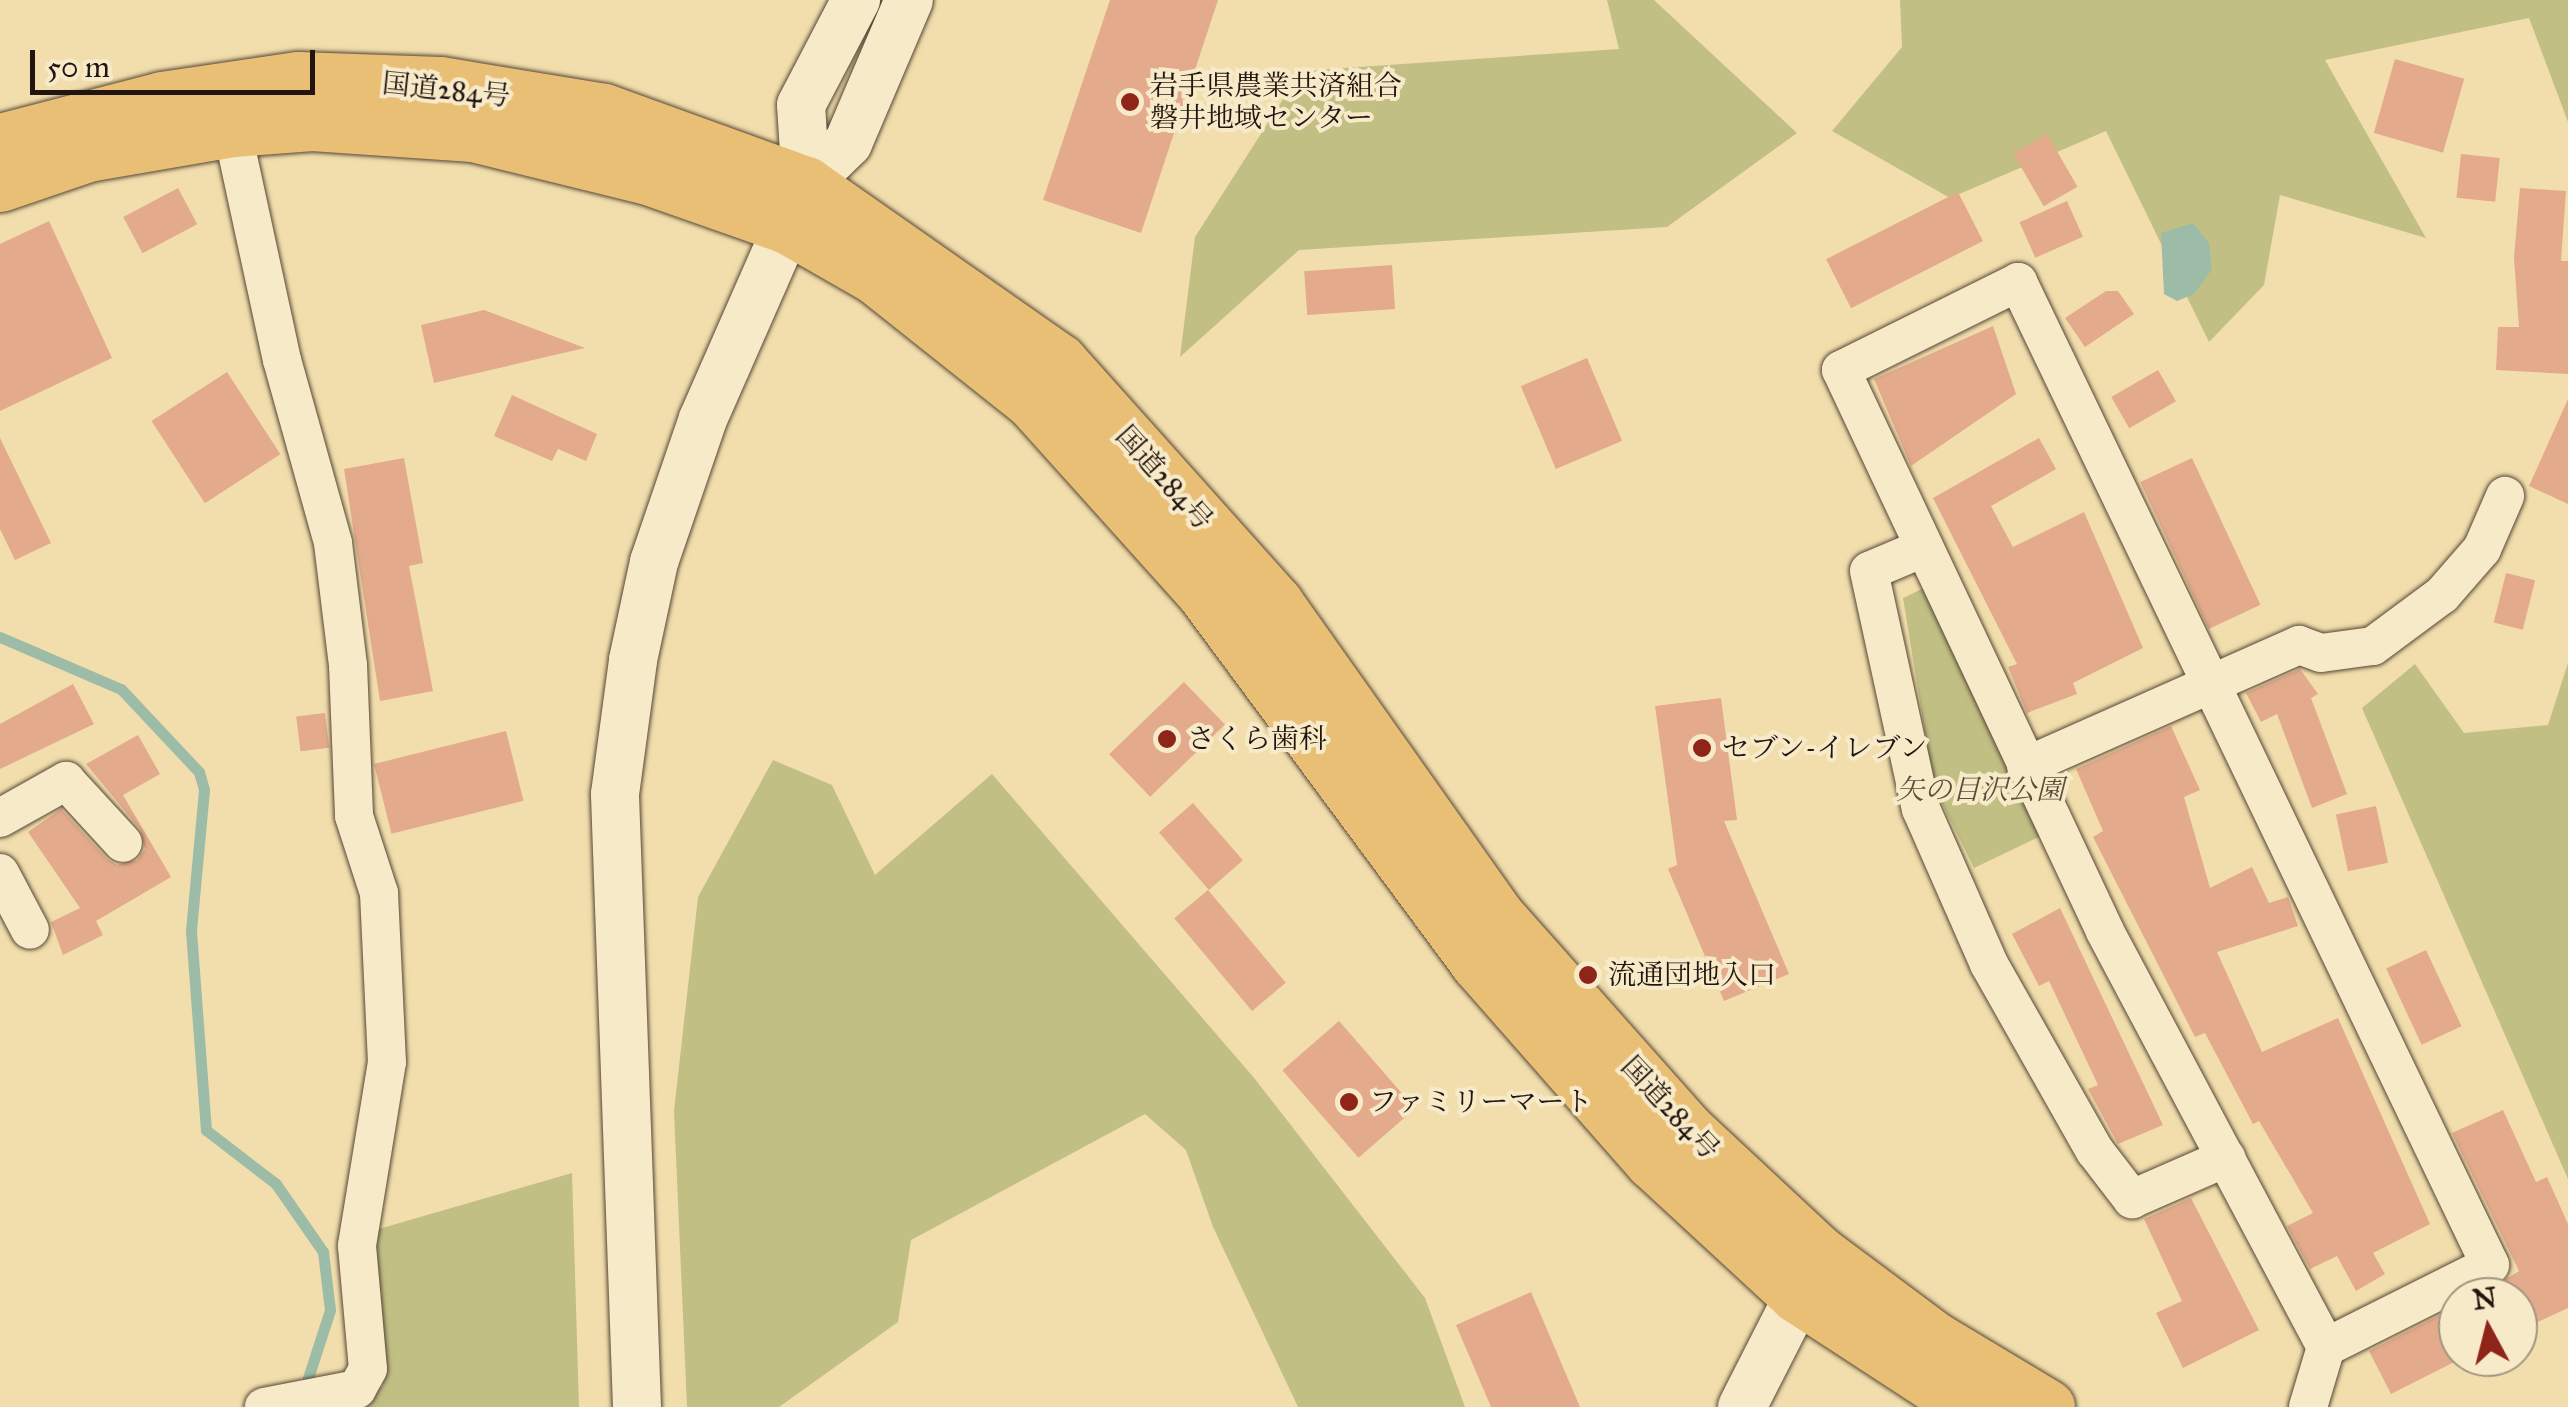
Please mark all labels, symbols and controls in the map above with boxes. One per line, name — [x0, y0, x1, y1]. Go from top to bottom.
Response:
scale bar — [35, 30, 320, 92]
text: 50 m — [47, 49, 110, 85]
street label: 国道284号 — [380, 67, 512, 113]
place label: 岩手県農業共済組合 磐井地域センター — [1150, 69, 1402, 135]
marker: 岩手県農業共済組合 磐井地域センター — [1119, 91, 1141, 113]
street label: 国道284号 — [1109, 419, 1219, 537]
place label: さくら歯科 — [1187, 722, 1327, 756]
marker: さくら歯科 — [1156, 728, 1178, 750]
place label: セブン-イレブン — [1722, 731, 1929, 765]
marker: セブン-イレブン — [1691, 737, 1713, 759]
park label: 矢の目沢公園 — [1896, 773, 2064, 807]
place label: 流通団地入口 — [1608, 958, 1776, 992]
marker: 流通団地入口 — [1577, 964, 1599, 986]
street label: 国道284号 — [1614, 1050, 1726, 1166]
place label: ファミリーマート — [1369, 1085, 1593, 1119]
marker: ファミリーマート — [1338, 1091, 1360, 1113]
north arrow — [2438, 1277, 2538, 1377]
text: N — [2471, 1280, 2498, 1318]

